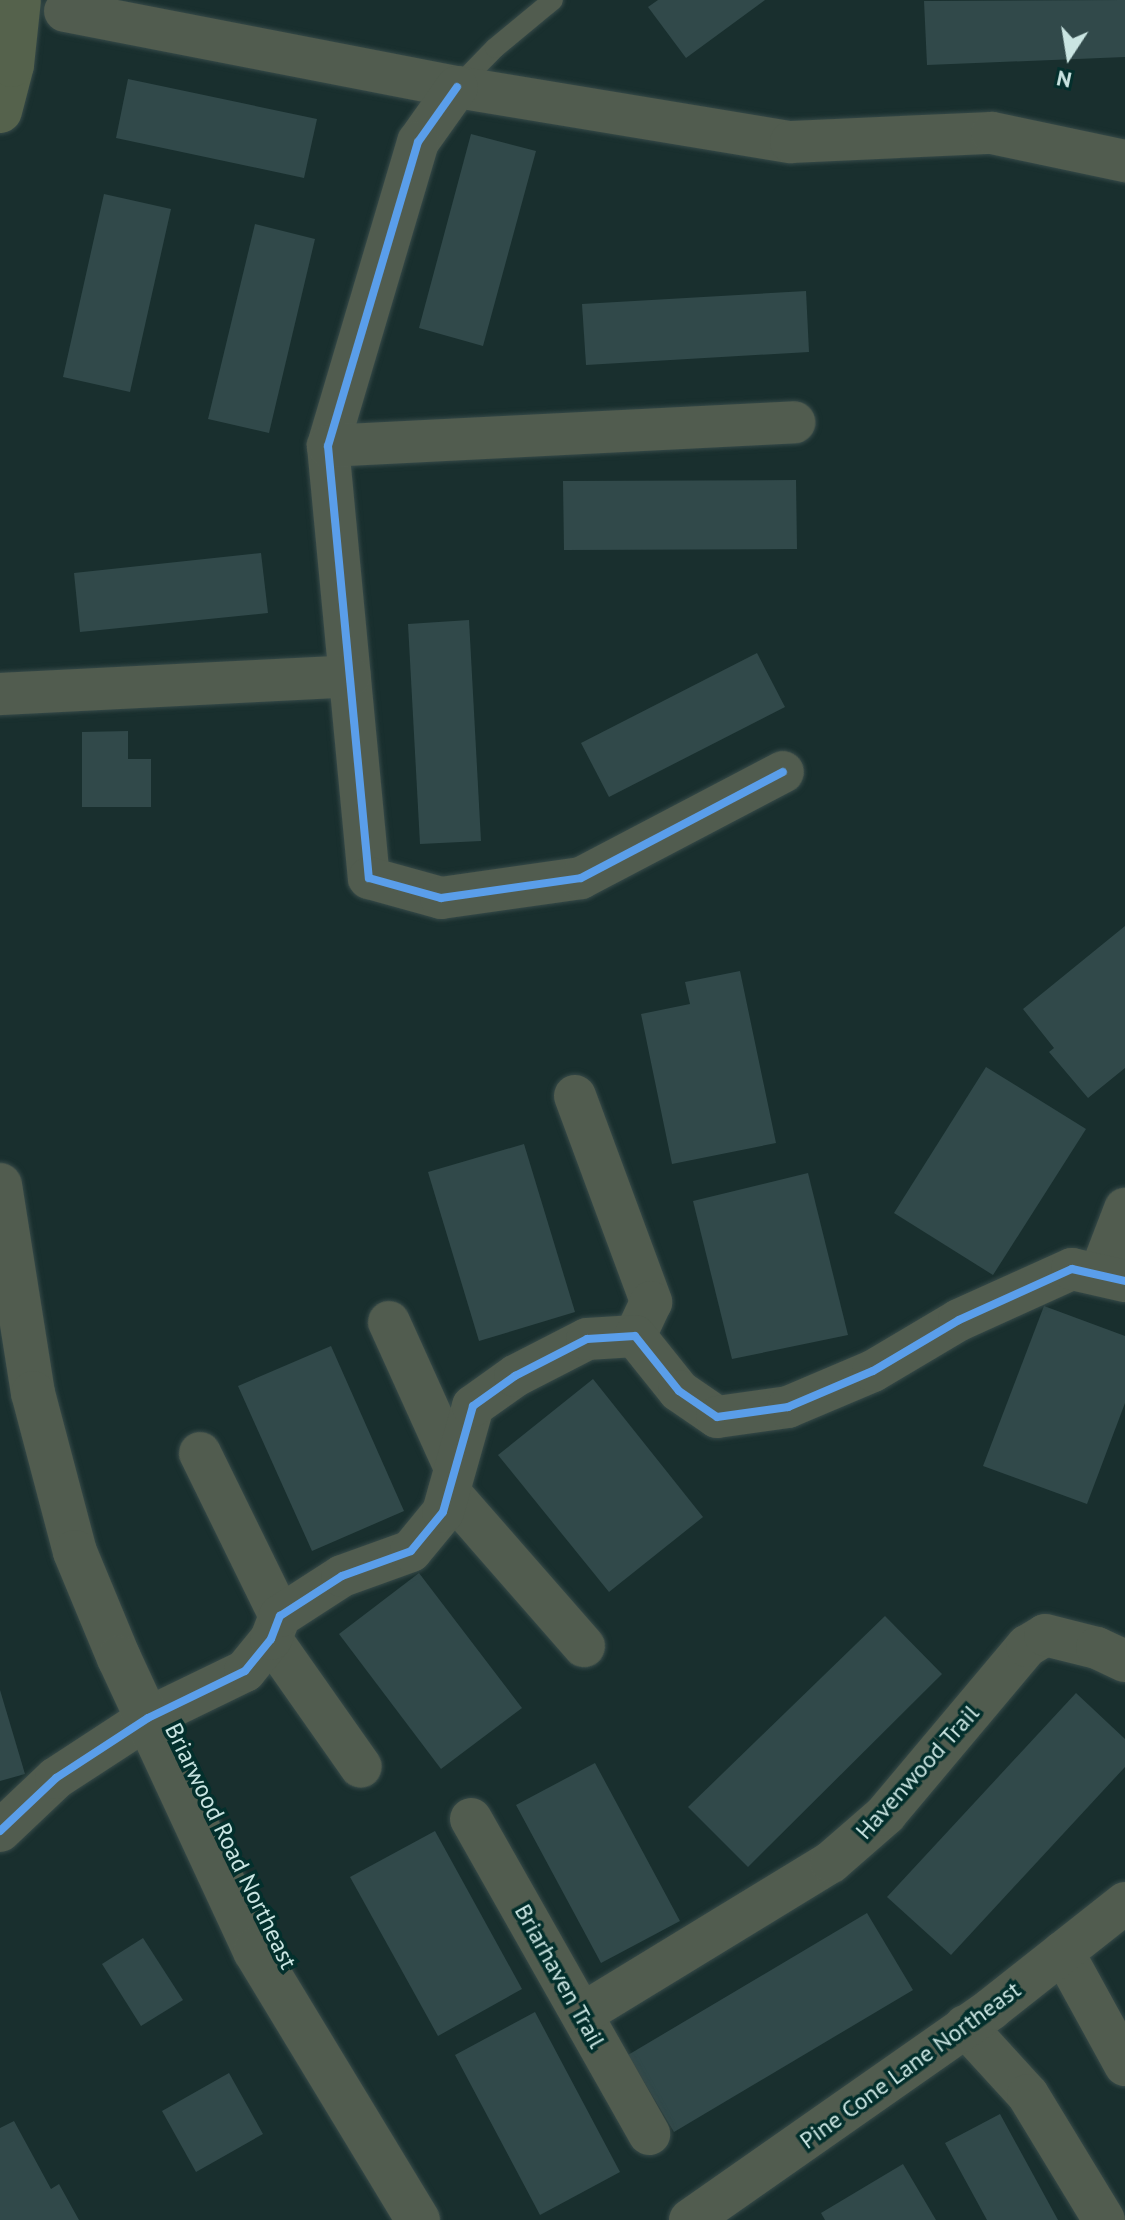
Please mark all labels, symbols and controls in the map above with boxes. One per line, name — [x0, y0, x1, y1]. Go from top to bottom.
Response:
north arrow — [1029, 16, 1109, 96]
text: N — [1054, 64, 1074, 95]
street label: Havenwood Trail — [849, 1699, 985, 1845]
street label: Briarwood Road Northeast — [159, 1718, 303, 1974]
street label: Briarhaven Trail — [508, 1899, 612, 2053]
street label: Pine Cone Lane Northeast — [794, 1975, 1026, 2155]

